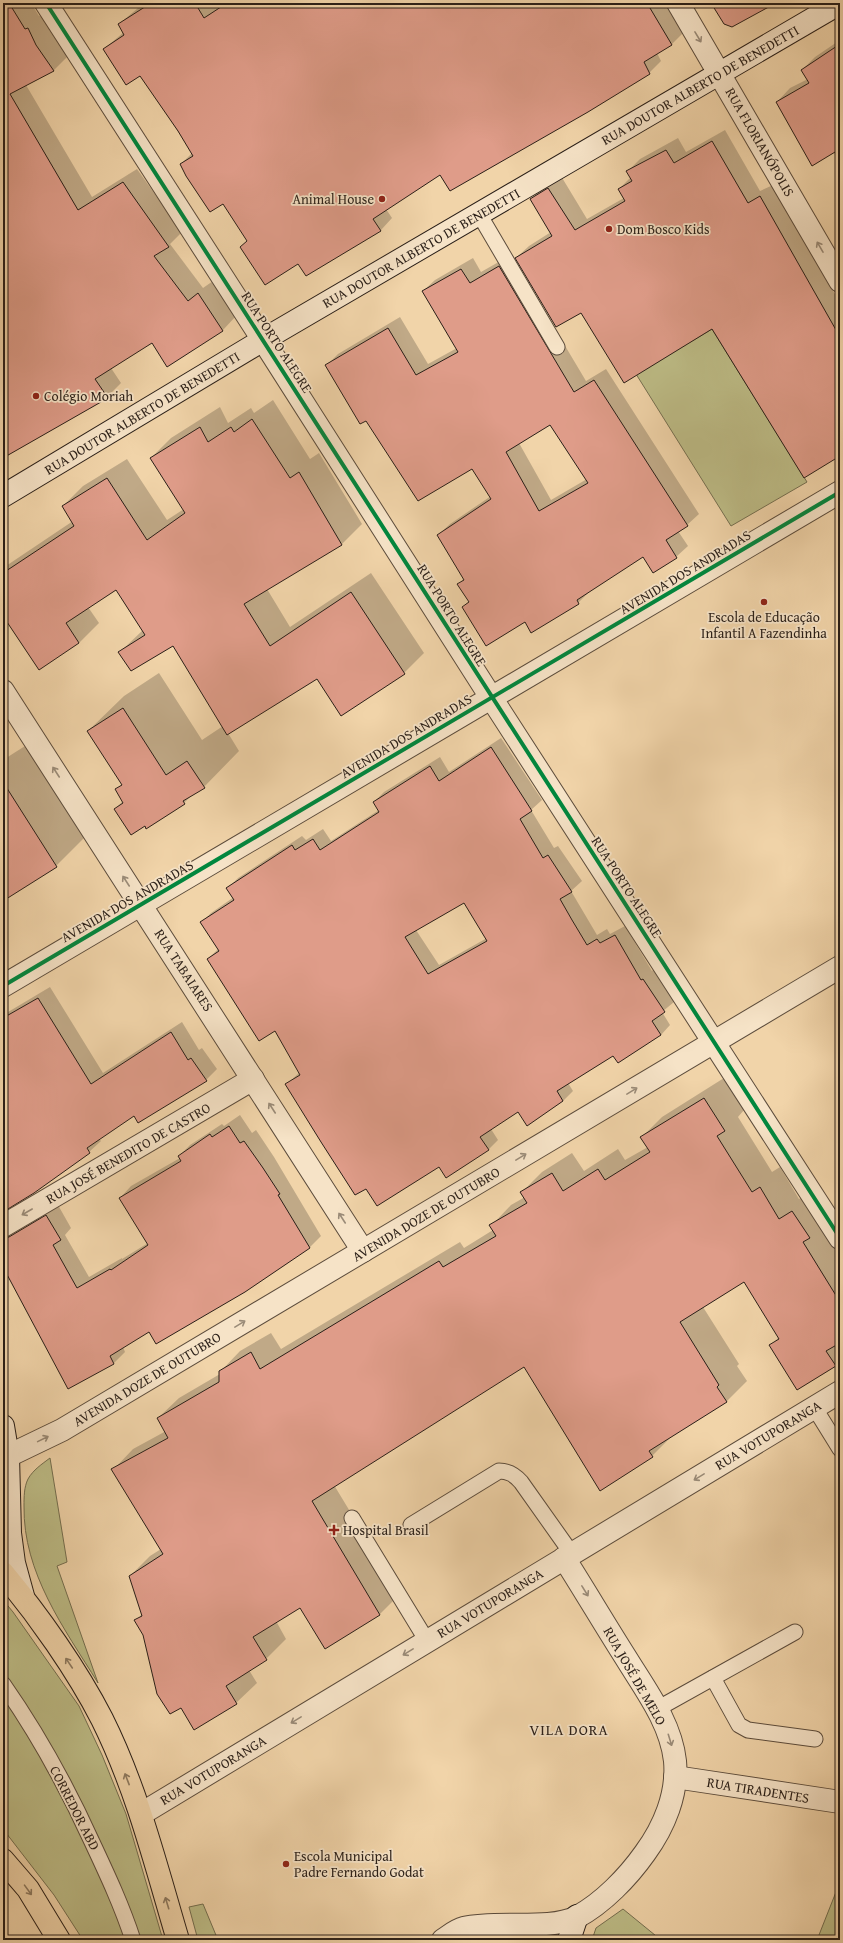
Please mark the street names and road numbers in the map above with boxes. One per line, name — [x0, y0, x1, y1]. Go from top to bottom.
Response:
street label: RUA DOUTOR ALBERTO DE BENEDETTI — [598, 20, 802, 150]
street label: RUA FLORIANÓPOLIS — [721, 84, 799, 200]
street label: RUA DOUTOR ALBERTO DE BENEDETTI — [319, 183, 523, 313]
street label: RUA PORTO ALEGRE — [237, 287, 317, 397]
street label: RUA DOUTOR ALBERTO DE BENEDETTI — [40, 346, 244, 480]
street label: AVENIDA DOS ANDRADAS — [616, 525, 754, 619]
street label: RUA PORTO ALEGRE — [412, 560, 492, 670]
street label: AVENIDA DOS ANDRADAS — [337, 689, 475, 783]
street label: RUA PORTO ALEGRE — [587, 832, 667, 942]
street label: AVENIDA DOS ANDRADAS — [57, 855, 197, 947]
street label: RUA TABAIARES — [150, 925, 218, 1015]
street label: RUA JOSÉ BENEDITO DE CASTRO — [42, 1098, 214, 1208]
street label: AVENIDA DOZE DE OUTUBRO — [348, 1162, 504, 1266]
street label: AVENIDA DOZE DE OUTUBRO — [69, 1327, 225, 1431]
street label: RUA VOTUPORANGA — [711, 1395, 825, 1475]
street label: RUA VOTUPORANGA — [433, 1563, 547, 1643]
street label: RUA JOSÉ DE MELO — [599, 1623, 671, 1729]
street label: RUA VOTUPORANGA — [156, 1730, 270, 1810]
street label: CORREDOR ABD — [45, 1762, 105, 1854]
street label: RUA TIRADENTES — [705, 1772, 811, 1808]

